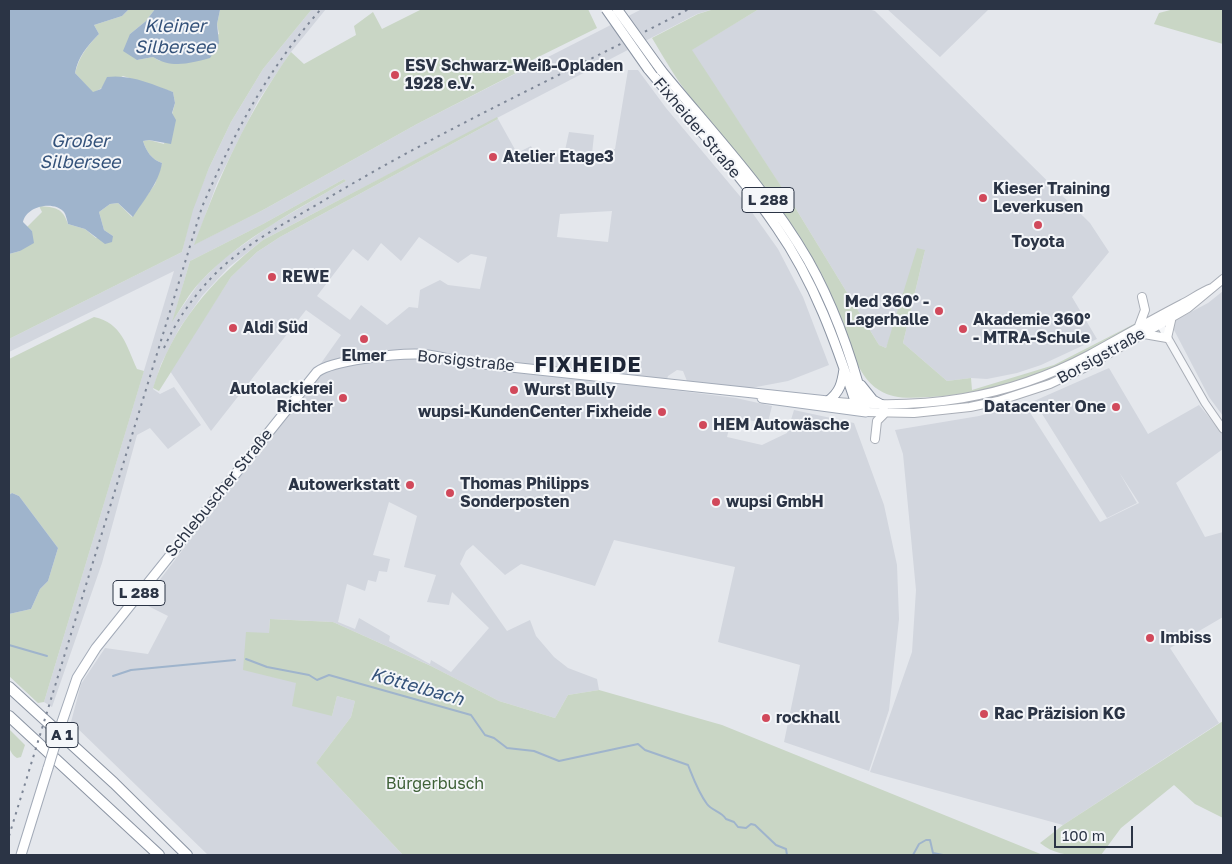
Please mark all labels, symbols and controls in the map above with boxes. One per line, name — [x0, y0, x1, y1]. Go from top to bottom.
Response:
water label: Kleiner Silbersee — [134, 15, 216, 58]
place label: ESV Schwarz-Weiß-Opladen 1928 e.V. — [405, 56, 623, 94]
marker: ESV Schwarz-Weiß-Opladen 1928 e.V. — [389, 69, 401, 81]
street label: Fixheider Straße — [649, 74, 745, 182]
water label: Großer Silbersee — [39, 130, 121, 172]
place label: Atelier Etage3 — [503, 147, 614, 167]
marker: Atelier Etage3 — [487, 151, 499, 163]
place label: Kieser Training Leverkusen — [993, 179, 1110, 217]
road number: L 288 — [742, 188, 794, 212]
marker: Kieser Training Leverkusen — [977, 192, 989, 204]
marker: Toyota — [1032, 219, 1044, 231]
place label: Toyota — [1012, 232, 1064, 252]
place label: REWE — [282, 267, 329, 287]
marker: REWE — [266, 271, 278, 283]
place label: Med 360° - Lagerhalle — [845, 292, 929, 330]
marker: Med 360° - Lagerhalle — [933, 305, 945, 317]
place label: Akademie 360° - MTRA-Schule — [973, 310, 1090, 348]
place label: Aldi Süd — [243, 318, 308, 338]
marker: Aldi Süd — [227, 322, 239, 334]
marker: Akademie 360° - MTRA-Schule — [957, 323, 969, 335]
street label: Borsigstraße — [1054, 324, 1148, 388]
marker: Elmer — [358, 333, 370, 345]
place label: Elmer — [341, 346, 387, 366]
street label: Borsigstraße — [416, 346, 516, 376]
district label: FIXHEIDE — [533, 352, 643, 378]
place label: Autolackierei Richter — [230, 379, 333, 417]
place label: Wurst Bully — [524, 380, 616, 400]
marker: Wurst Bully — [508, 384, 520, 396]
marker: Autolackierei Richter — [337, 392, 349, 404]
place label: Datacenter One — [984, 397, 1106, 417]
marker: Datacenter One — [1110, 401, 1122, 413]
place label: wupsi-KundenCenter Fixheide — [418, 402, 652, 422]
marker: wupsi-KundenCenter Fixheide — [656, 406, 668, 418]
place label: HEM Autowäsche — [713, 415, 849, 435]
marker: HEM Autowäsche — [697, 419, 709, 431]
street label: Schlebuscher Straße — [161, 425, 277, 561]
place label: Thomas Philipps Sonderposten — [460, 474, 589, 512]
place label: Autowerkstatt — [288, 475, 400, 495]
marker: Autowerkstatt — [404, 479, 416, 491]
marker: Thomas Philipps Sonderposten — [444, 487, 456, 499]
place label: wupsi GmbH — [726, 492, 824, 512]
marker: wupsi GmbH — [710, 496, 722, 508]
road number: L 288 — [113, 580, 165, 606]
place label: Imbiss — [1160, 628, 1212, 648]
marker: Imbiss — [1144, 632, 1156, 644]
water label: Köttelbach — [368, 663, 466, 711]
place label: Rac Präzision KG — [994, 704, 1126, 724]
place label: rockhall — [776, 708, 840, 728]
marker: Rac Präzision KG — [978, 708, 990, 720]
marker: rockhall — [760, 712, 772, 724]
road number: A 1 — [46, 722, 78, 748]
park label: Bürgerbusch — [386, 774, 484, 794]
scale bar — [1057, 816, 1136, 848]
text: 100 m — [1062, 826, 1105, 844]

